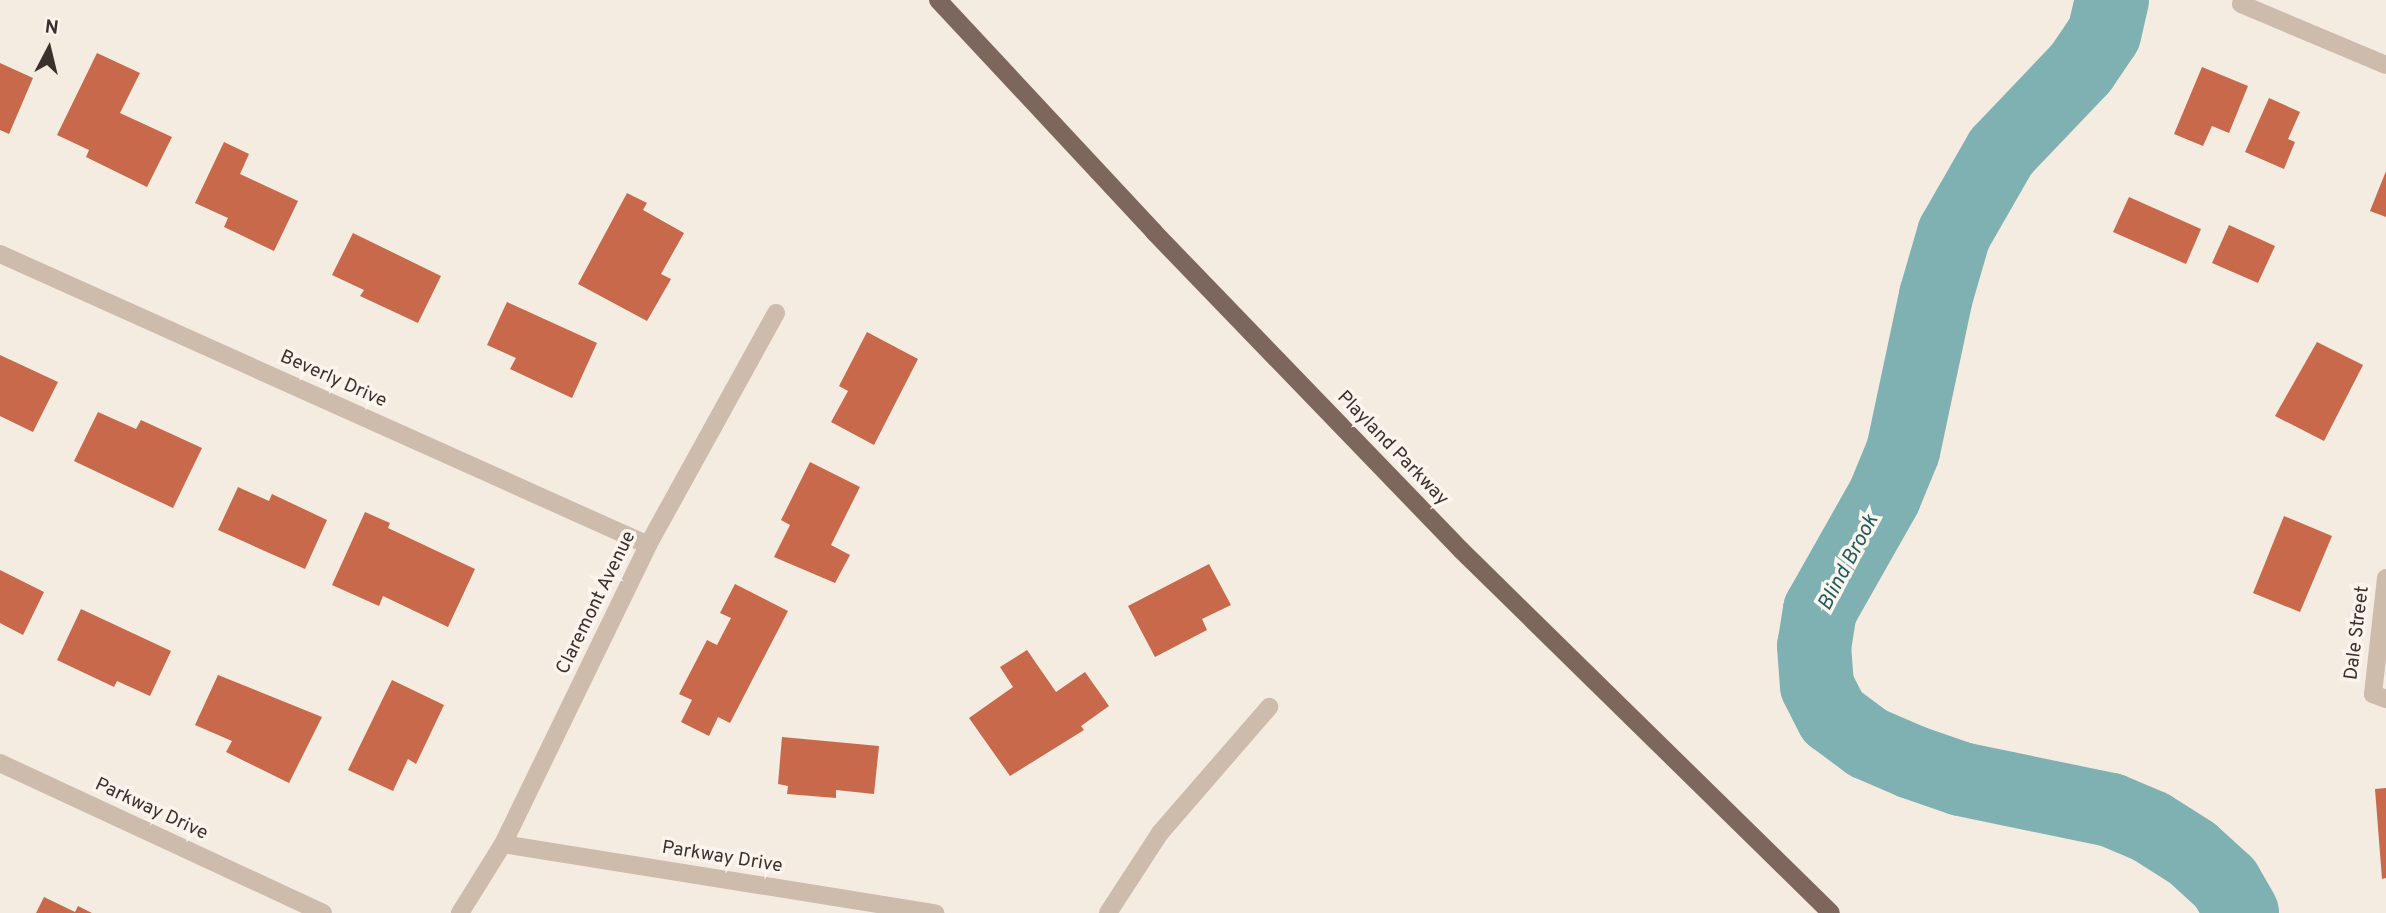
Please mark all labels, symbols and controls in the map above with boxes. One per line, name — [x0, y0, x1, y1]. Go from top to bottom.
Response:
north arrow — [14, 14, 84, 84]
text: N — [43, 15, 60, 41]
street label: Beverly Drive — [276, 346, 390, 414]
street label: Playland Parkway — [1331, 387, 1453, 511]
water label: Blind Brook — [1813, 511, 1885, 615]
street label: Claremont Avenue — [552, 527, 642, 679]
street label: Dale Street — [2341, 585, 2375, 681]
street label: Parkway Drive — [91, 774, 211, 846]
street label: Parkway Drive — [660, 837, 784, 879]

